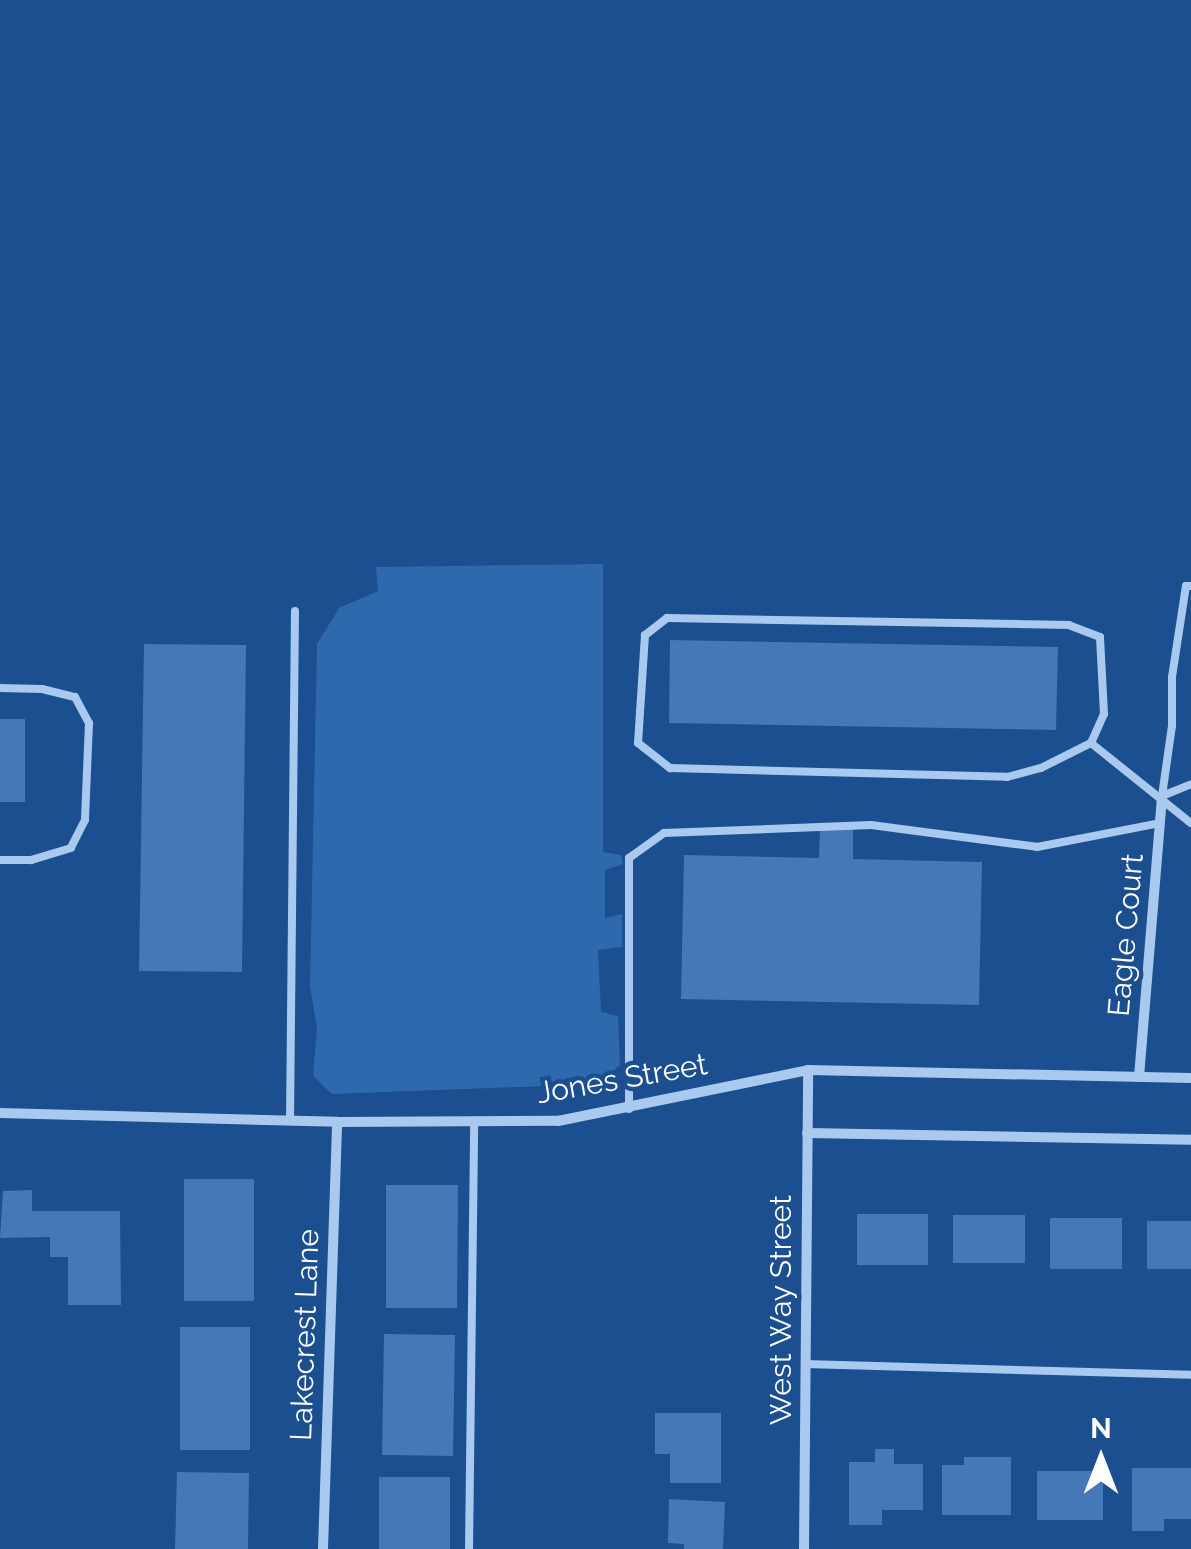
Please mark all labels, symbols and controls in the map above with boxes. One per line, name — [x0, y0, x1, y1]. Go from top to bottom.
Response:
street label: Eagle Court — [1101, 852, 1151, 1018]
street label: Jones Street — [534, 1046, 710, 1112]
street label: West Way Street — [763, 1194, 799, 1426]
street label: Lakecrest Lane — [283, 1229, 327, 1441]
north arrow — [1051, 1409, 1151, 1509]
text: N — [1090, 1412, 1112, 1445]

